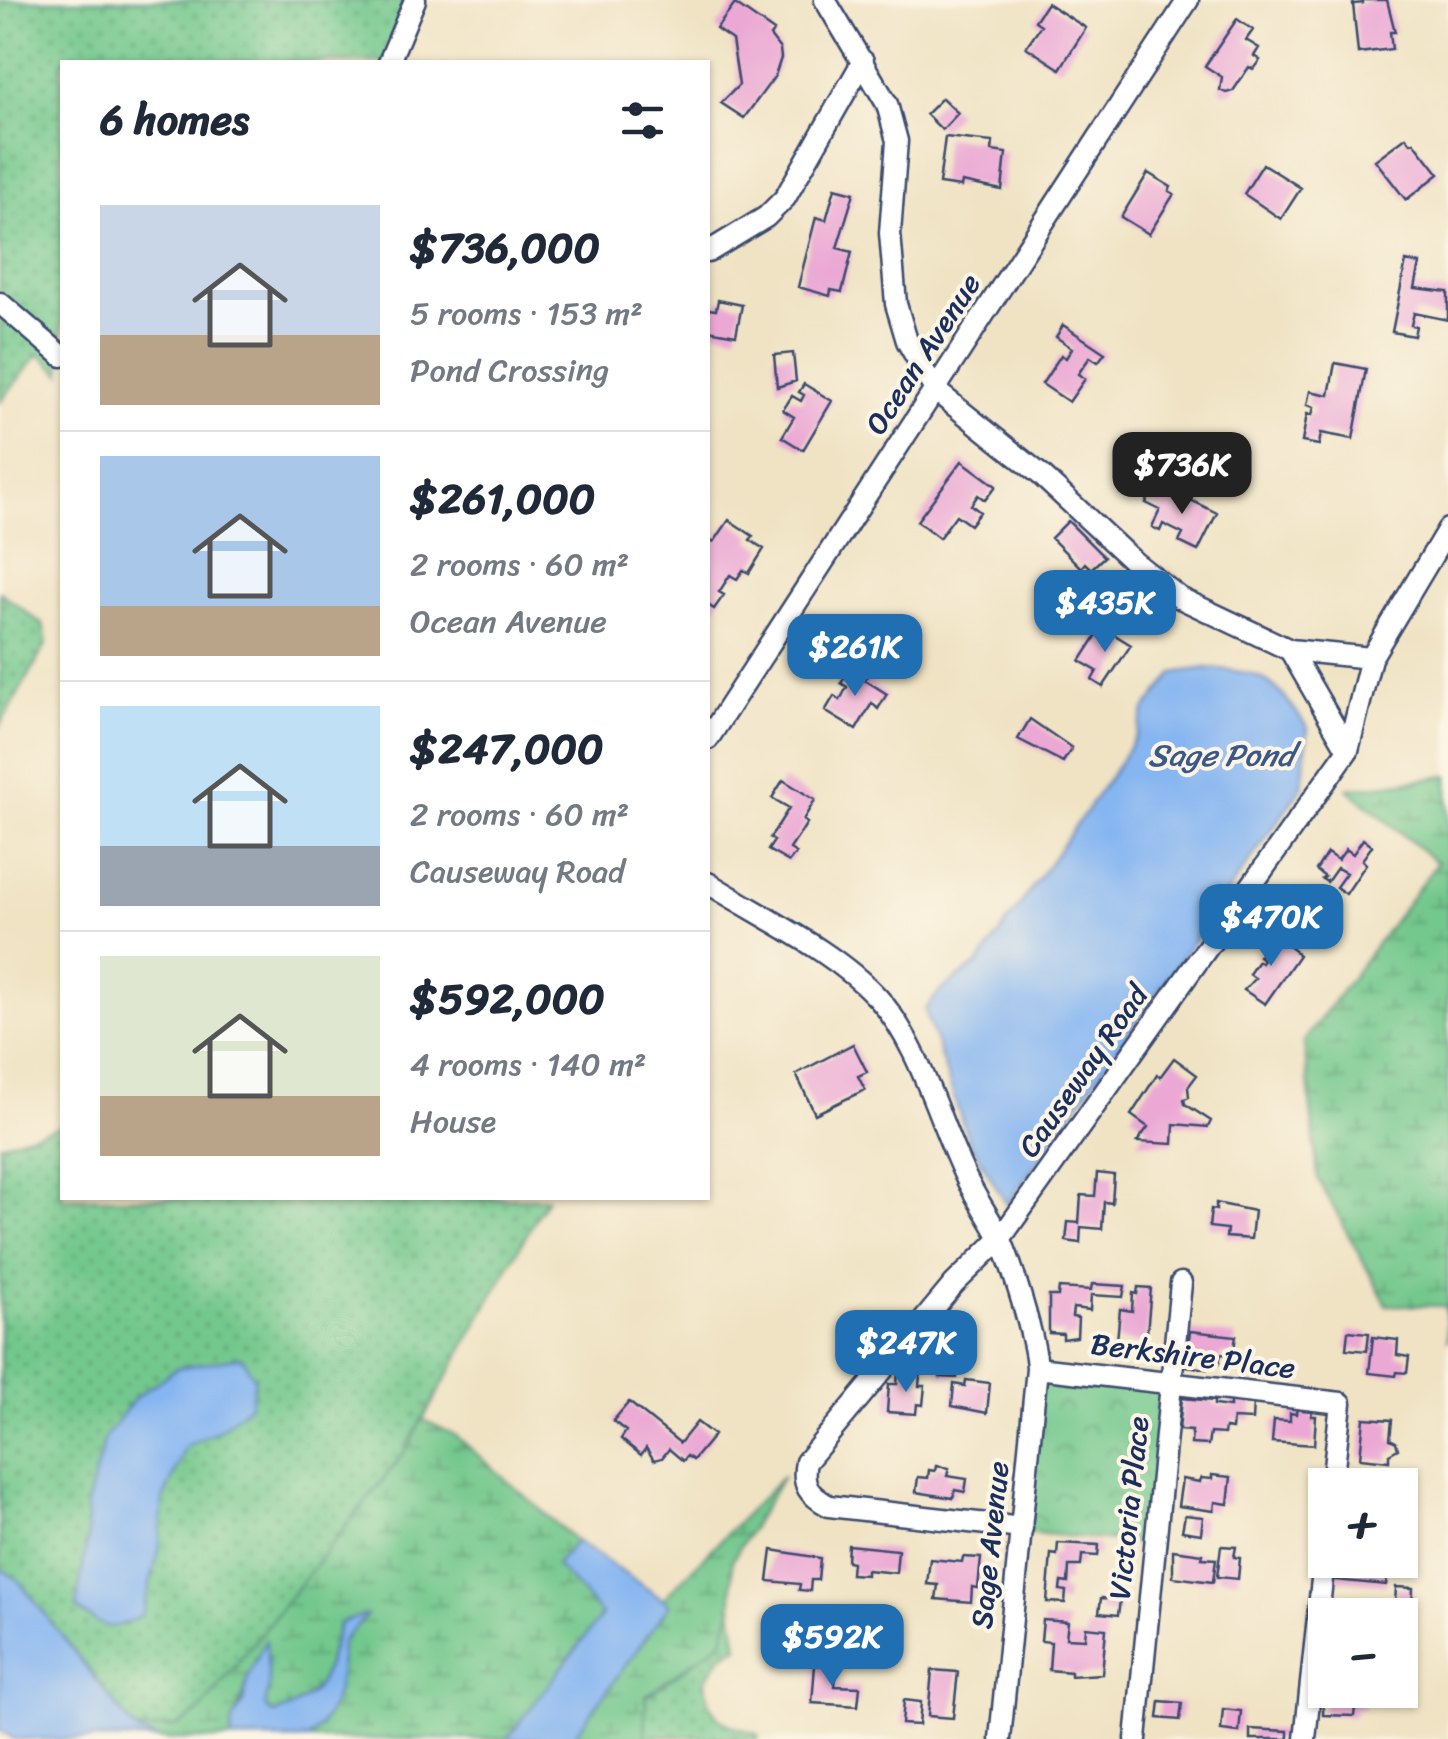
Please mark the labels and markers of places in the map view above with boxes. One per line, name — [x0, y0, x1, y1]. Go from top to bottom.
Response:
pin: $736K — [1112, 432, 1252, 517]
pin: $435K — [1035, 570, 1175, 655]
pin: $261K — [785, 614, 925, 699]
pin: $470K — [1201, 884, 1341, 969]
pin: $247K — [836, 1310, 976, 1395]
pin: $592K — [762, 1604, 902, 1689]

